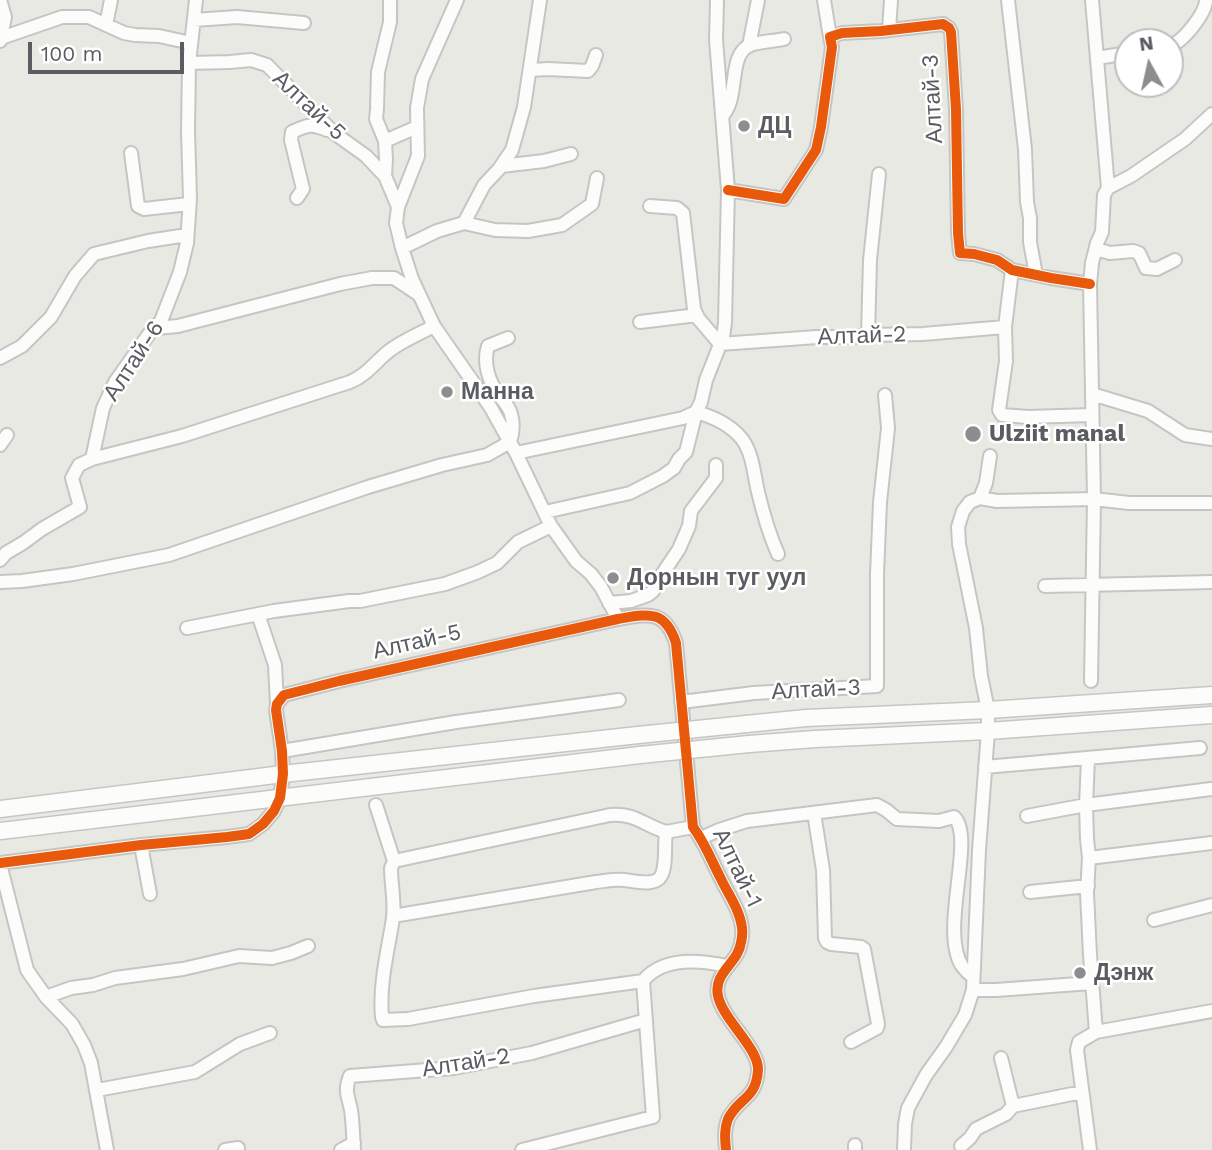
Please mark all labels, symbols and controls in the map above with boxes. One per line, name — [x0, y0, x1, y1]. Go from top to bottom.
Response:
scale bar — [32, 28, 187, 72]
north arrow — [1114, 28, 1184, 98]
text: N — [1138, 31, 1155, 56]
text: 100 m — [41, 41, 103, 66]
street label: Алтай-3 — [917, 54, 949, 144]
street label: Алтай-5 — [267, 65, 351, 147]
place label: ДЦ — [758, 112, 791, 140]
marker: ДЦ — [736, 118, 752, 134]
street label: Алтай-6 — [98, 316, 170, 406]
street label: Алтай-2 — [817, 321, 907, 351]
place label: Манна — [461, 378, 534, 406]
marker: Манна — [439, 384, 455, 400]
place label: Ulziit manal — [989, 420, 1125, 448]
marker: Ulziit manal — [963, 424, 983, 444]
place label: Дорнын туг уул — [627, 564, 806, 592]
marker: Дорнын туг уул — [605, 570, 621, 586]
street label: Алтай-5 — [370, 618, 464, 666]
street label: Алтай-3 — [771, 674, 861, 706]
street label: Алтай-1 — [706, 824, 768, 912]
place label: Дэнж — [1094, 959, 1153, 987]
marker: Дэнж — [1072, 965, 1088, 981]
street label: Алтай-2 — [420, 1042, 512, 1084]

